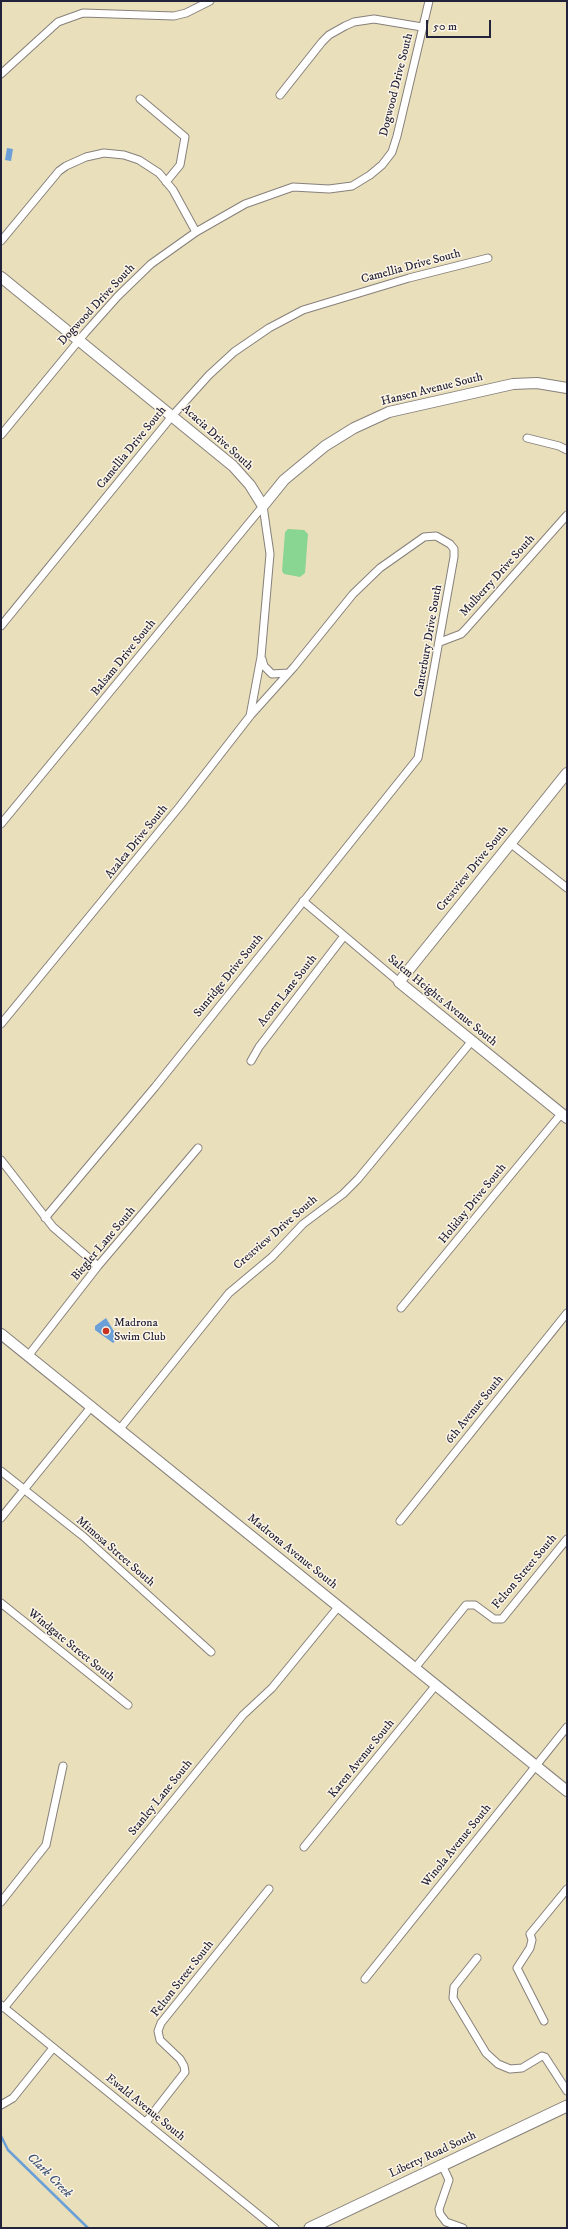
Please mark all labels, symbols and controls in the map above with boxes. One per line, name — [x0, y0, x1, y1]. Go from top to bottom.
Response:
scale bar — [428, 12, 493, 38]
text: 50 m — [433, 19, 457, 34]
street label: Dogwood Drive South — [377, 32, 417, 138]
street label: Camellia Drive South — [360, 247, 462, 287]
street label: Dogwood Drive South — [56, 261, 138, 349]
street label: Hansen Avenue South — [380, 370, 484, 410]
street label: Acacia Drive South — [178, 402, 256, 474]
street label: Camellia Drive South — [94, 404, 170, 492]
street label: Mulberry Drive South — [457, 532, 539, 620]
street label: Canterbury Drive South — [412, 584, 446, 698]
street label: Balsam Drive South — [89, 617, 159, 699]
street label: Azalea Drive South — [103, 802, 171, 882]
street label: Crestview Drive South — [434, 823, 512, 915]
street label: Sunridge Drive South — [191, 932, 267, 1020]
street label: Acorn Lane South — [255, 952, 321, 1030]
street label: Salem Heights Avenue South — [384, 952, 500, 1050]
street label: Holiday Drive South — [436, 1161, 510, 1247]
street label: Crestview Drive South — [231, 1193, 321, 1273]
street label: Biegler Lane South — [69, 1204, 139, 1284]
place label: Madrona Swim Club — [114, 1317, 165, 1345]
marker: Madrona Swim Club — [101, 1326, 111, 1336]
street label: 6th Avenue South — [443, 1373, 507, 1447]
street label: Madrona Avenue South — [244, 1511, 340, 1593]
street label: Mimosa Street South — [73, 1514, 157, 1590]
street label: Felton Street South — [490, 1532, 560, 1612]
street label: Windgate Street South — [25, 1607, 117, 1685]
street label: Karen Avenue South — [326, 1717, 398, 1801]
street label: Stanley Lane South — [126, 1757, 196, 1839]
street label: Winola Avenue South — [419, 1802, 495, 1890]
street label: Felton Street South — [149, 1938, 217, 2020]
street label: Ewald Avenue South — [102, 2071, 188, 2145]
street label: Liberty Road South — [387, 2129, 479, 2181]
water label: Clark Creek — [23, 2150, 75, 2202]

